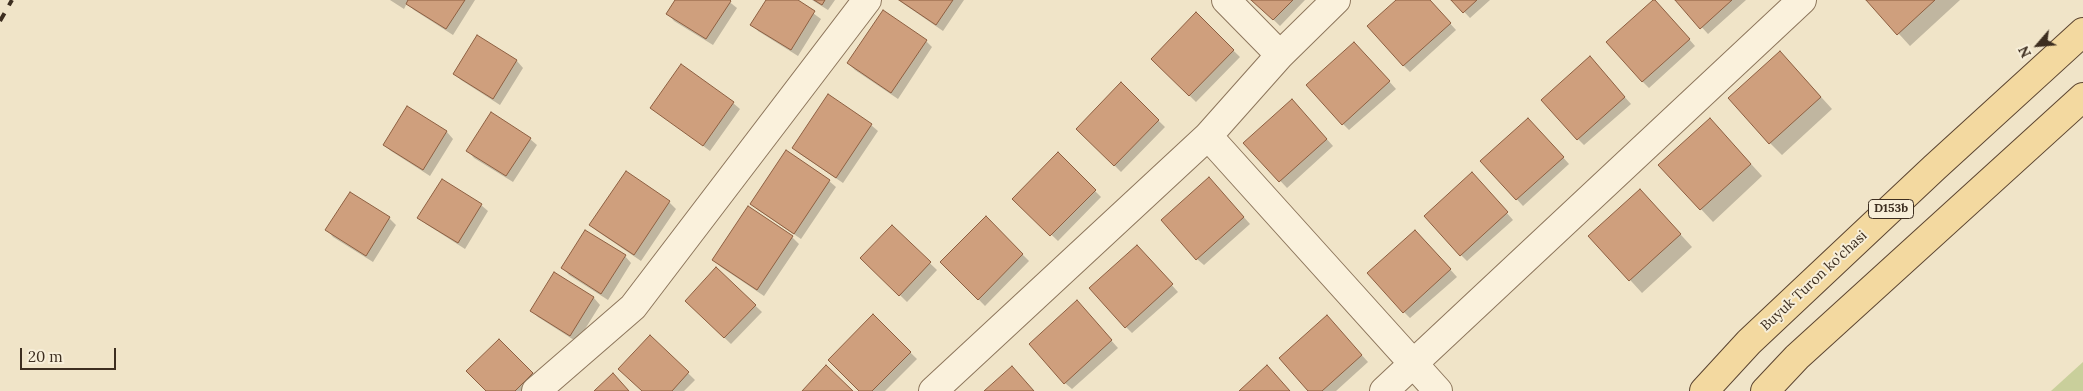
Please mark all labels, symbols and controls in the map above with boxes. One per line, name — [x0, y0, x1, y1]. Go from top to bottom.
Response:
north arrow — [2013, 20, 2063, 70]
text: N — [2014, 43, 2035, 61]
road number: D153b — [1868, 200, 1914, 218]
street label: Buyuk Turon ko'chasi — [1757, 228, 1871, 334]
scale bar — [22, 338, 119, 370]
text: 20 m — [28, 347, 63, 366]

